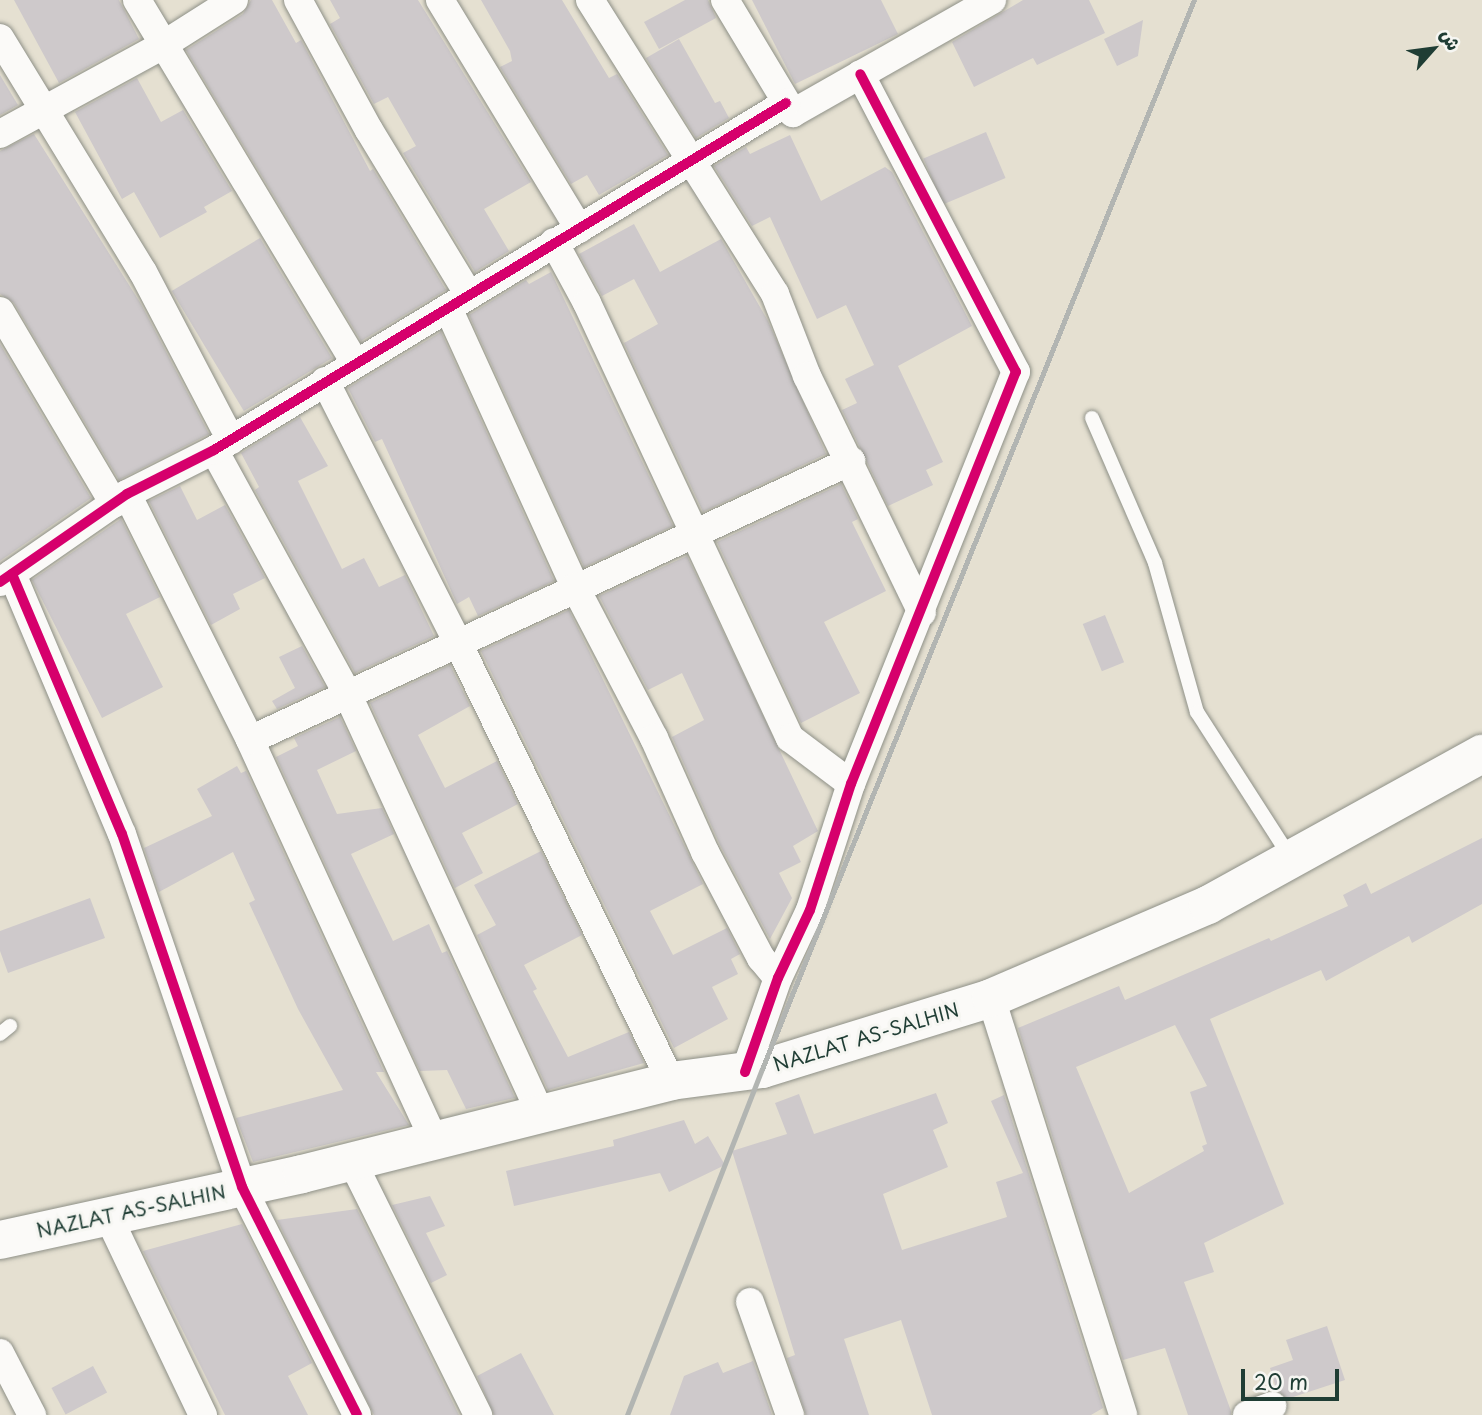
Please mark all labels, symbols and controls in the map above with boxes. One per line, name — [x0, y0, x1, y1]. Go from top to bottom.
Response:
north arrow — [1398, 14, 1468, 84]
text: ش — [1434, 23, 1469, 55]
street label: NAZLAT AS-SALHIN — [771, 998, 961, 1076]
street label: NAZLAT AS-SALHIN — [34, 1180, 228, 1242]
scale bar — [1244, 1356, 1342, 1400]
text: 20 m — [1254, 1365, 1308, 1397]

